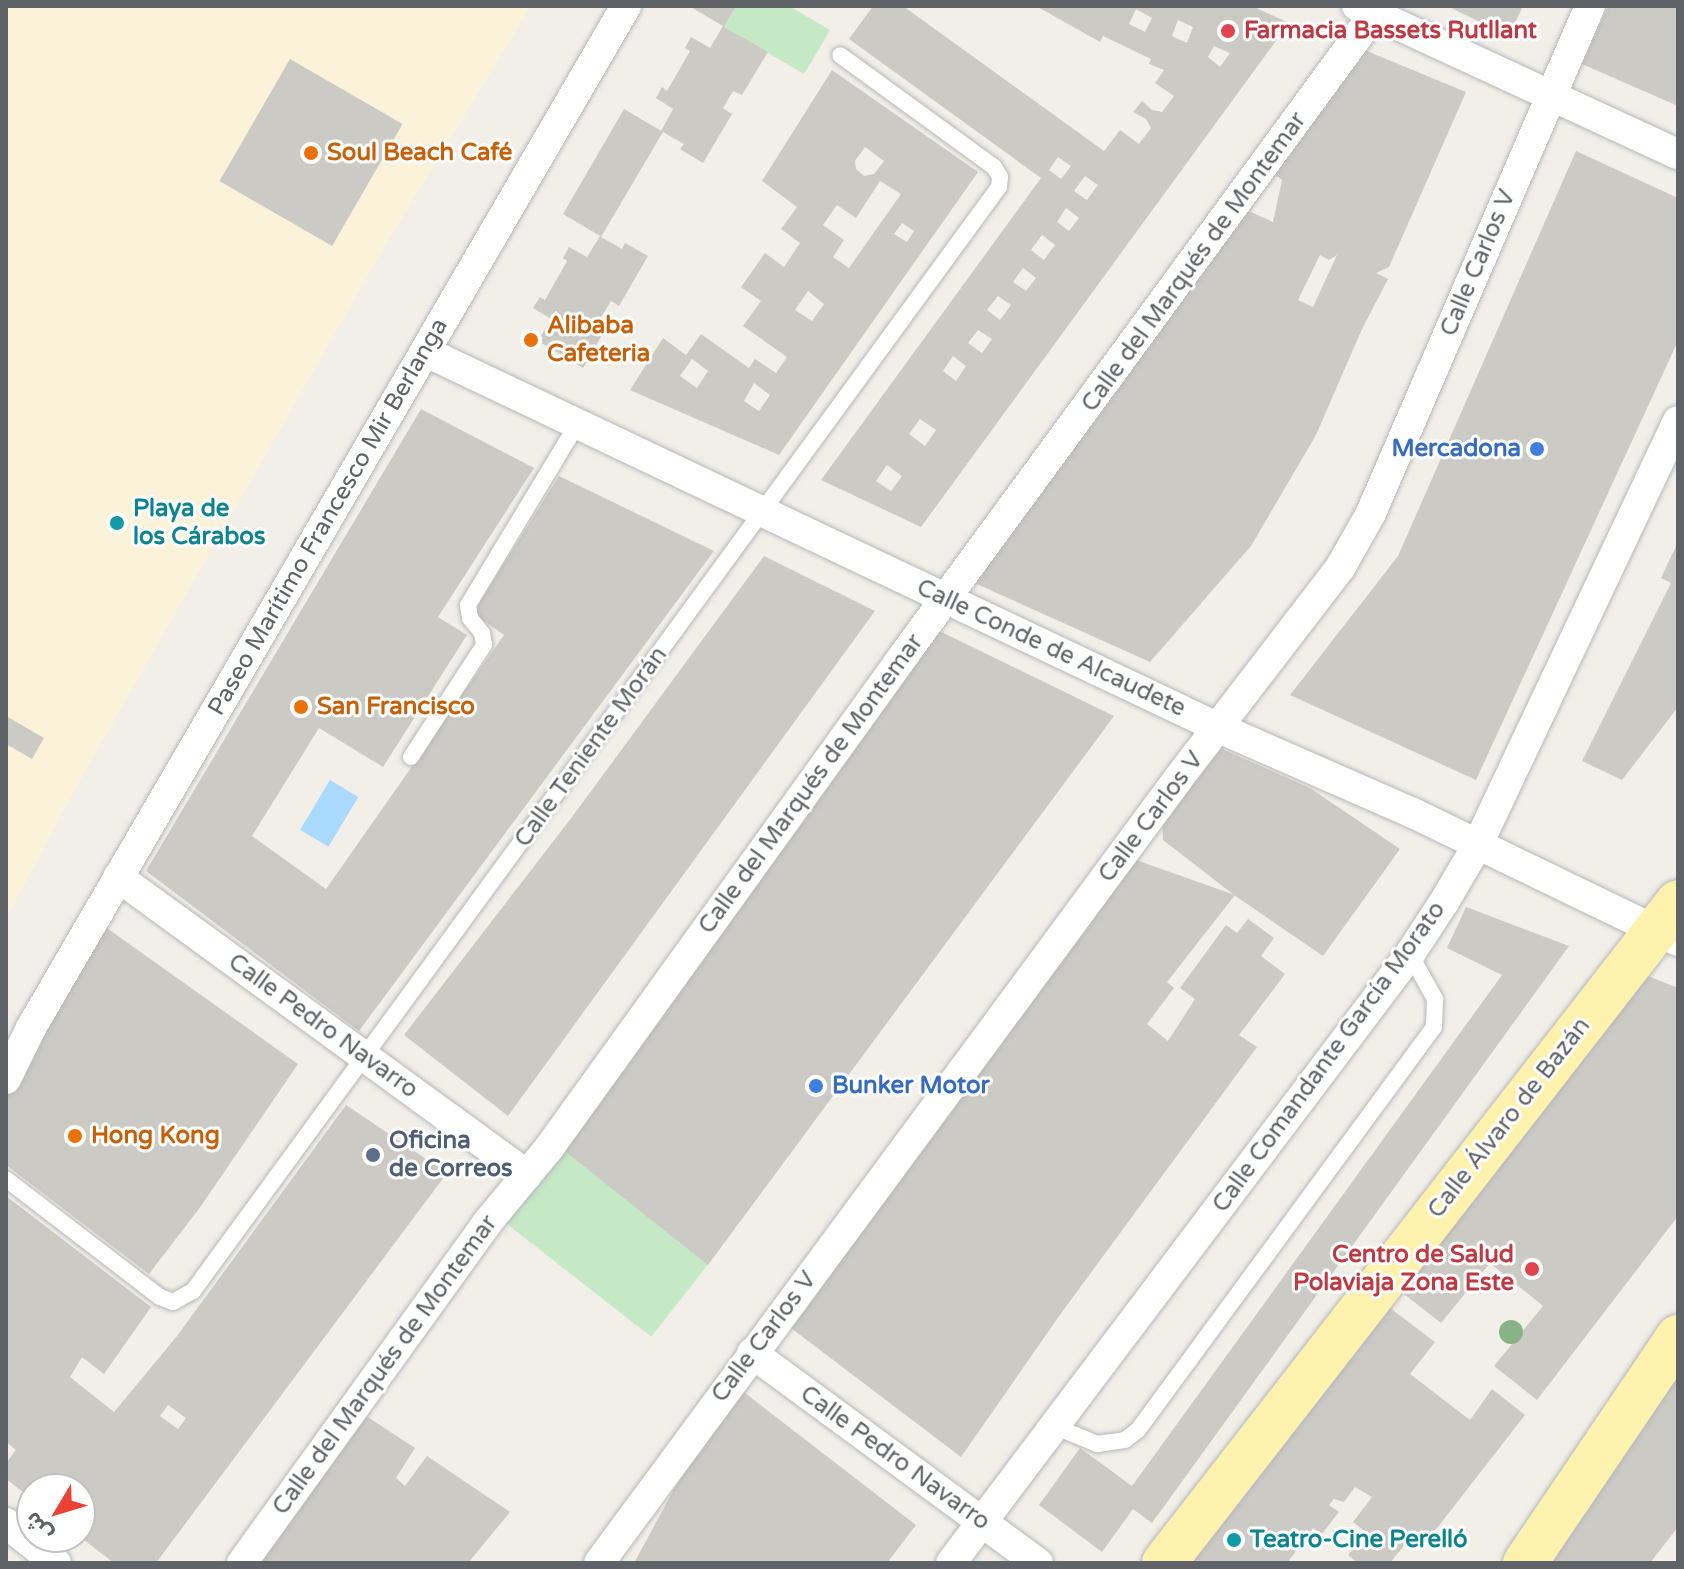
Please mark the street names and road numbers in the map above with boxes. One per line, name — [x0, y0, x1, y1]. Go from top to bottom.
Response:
street label: Calle del Marqués de Montemar — [1076, 106, 1312, 418]
street label: Calle Carlos V — [1434, 185, 1522, 341]
street label: Paseo Marítimo Francesco Mir Berlanga — [202, 313, 454, 721]
street label: Calle Conde de Alcaudete — [912, 573, 1190, 723]
street label: Calle del Marqués de Montemar — [693, 628, 929, 940]
street label: Calle Teniente Morán — [509, 641, 673, 853]
street label: Calle Carlos V — [1092, 746, 1210, 888]
street label: Calle Comandante García Morato — [1207, 896, 1451, 1218]
street label: Calle Pedro Navarro — [223, 948, 423, 1104]
street label: Calle Álvaro de Bazán — [1422, 1012, 1596, 1224]
street label: Calle del Marqués de Montemar — [267, 1209, 503, 1521]
street label: Calle Carlos V — [705, 1266, 823, 1408]
street label: Calle Pedro Navarro — [795, 1380, 995, 1536]

